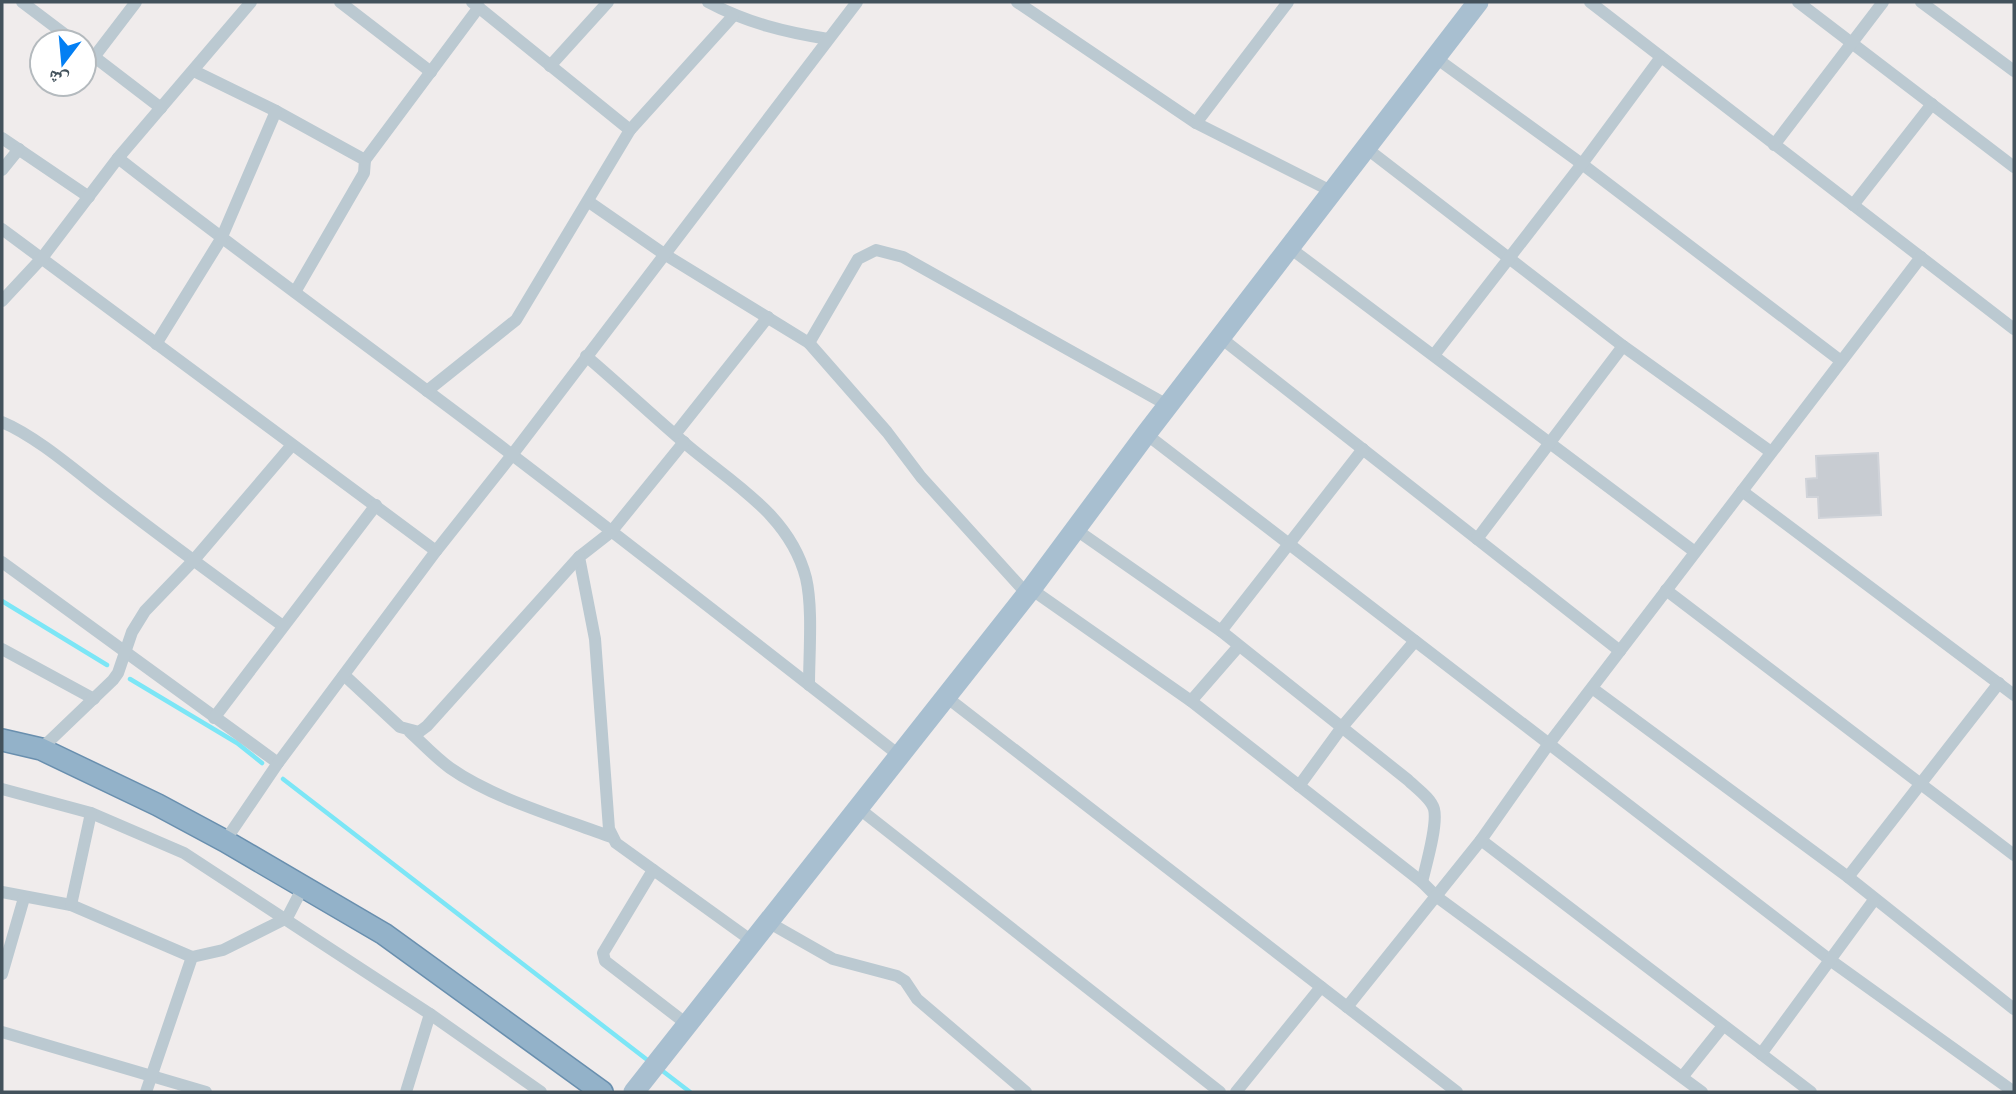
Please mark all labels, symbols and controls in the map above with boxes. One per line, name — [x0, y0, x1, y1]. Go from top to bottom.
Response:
north arrow — [28, 28, 98, 98]
text: ش — [45, 65, 71, 94]

